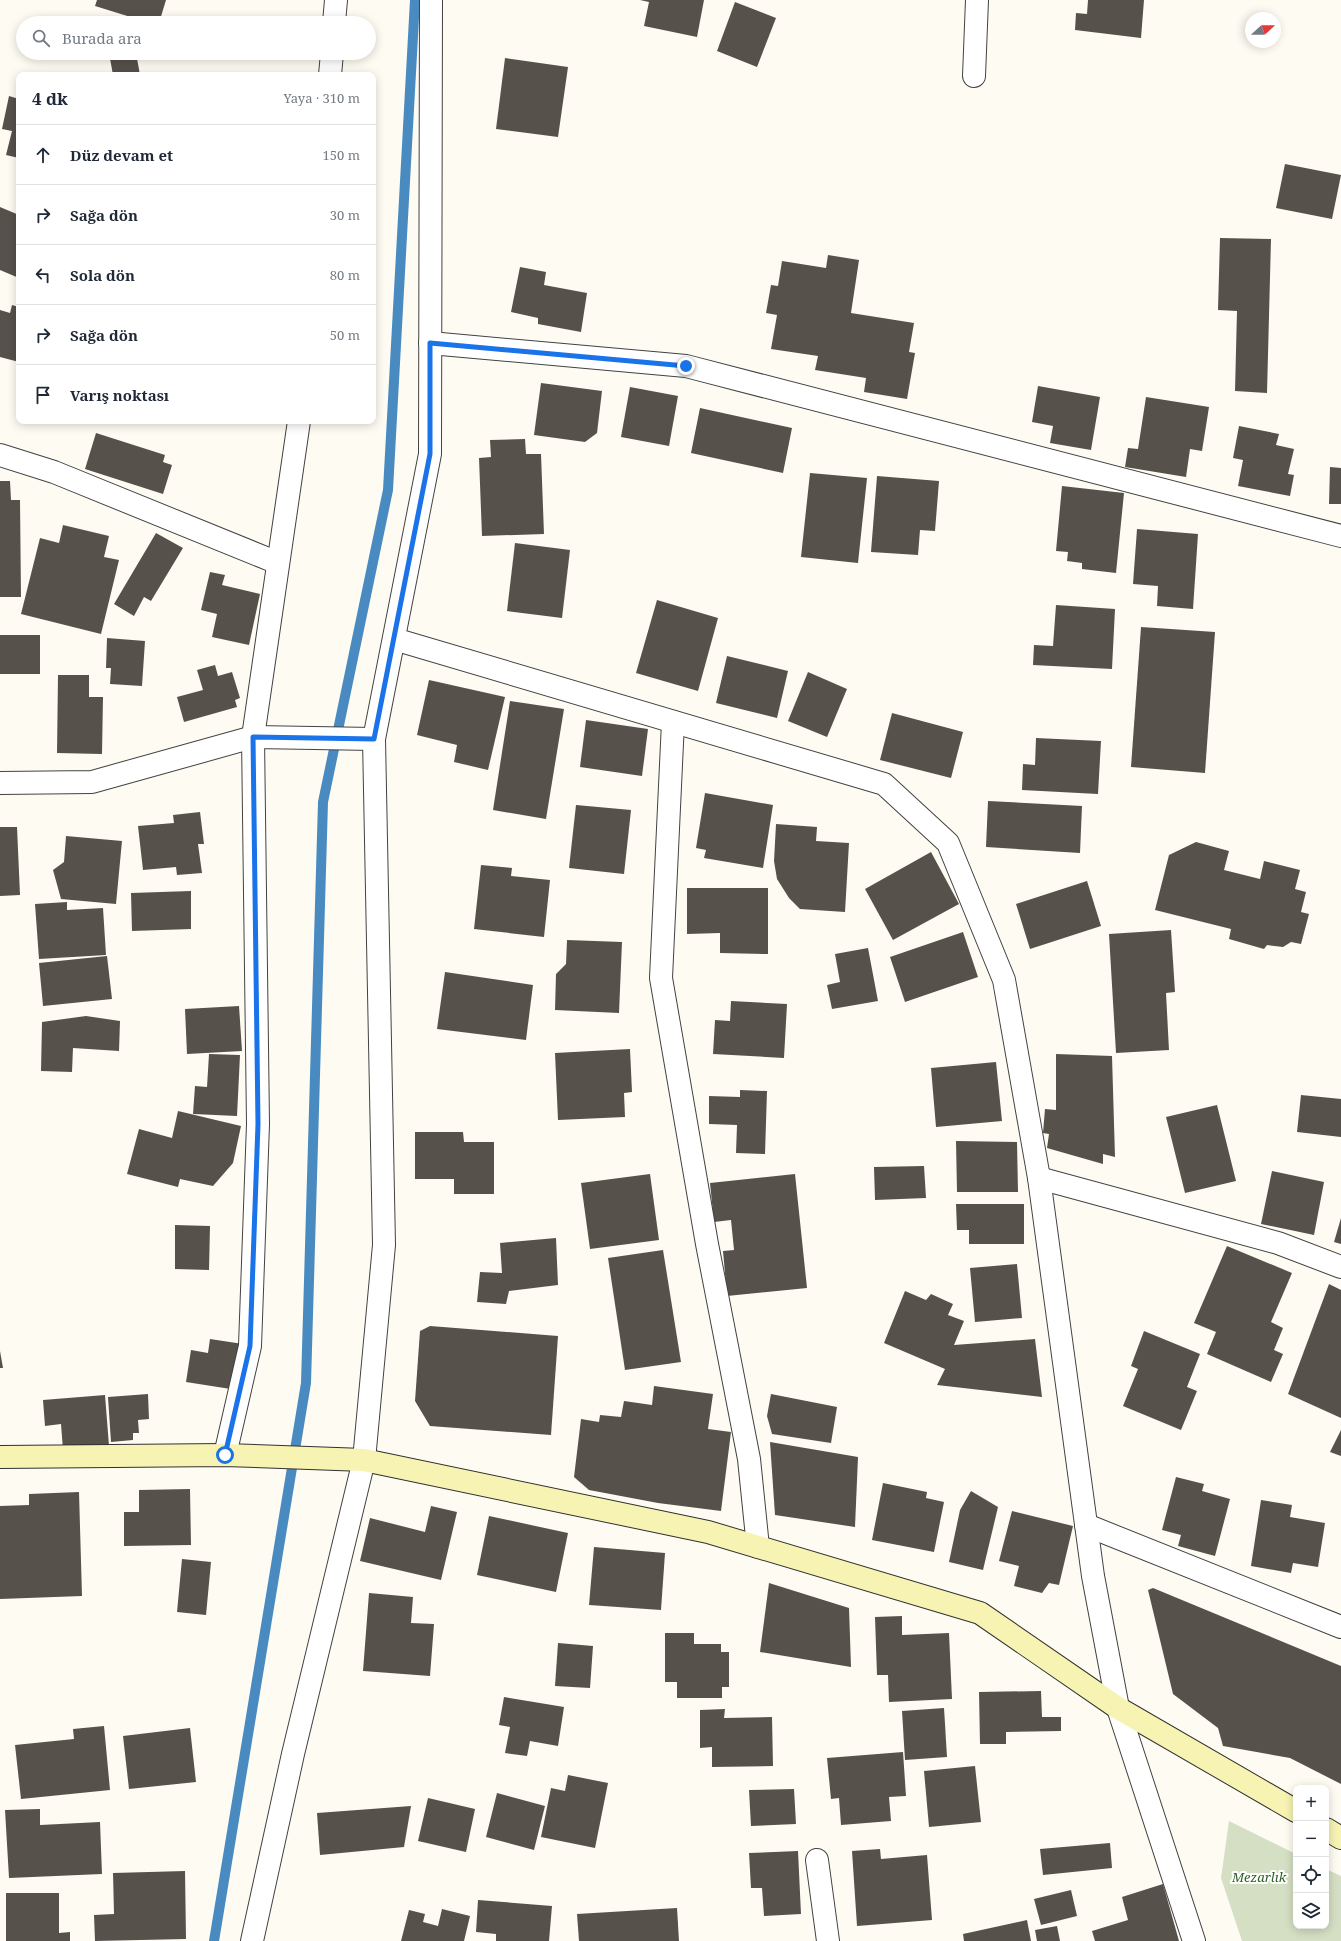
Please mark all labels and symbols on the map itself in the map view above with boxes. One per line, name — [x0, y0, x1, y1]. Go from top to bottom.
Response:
north arrow — [1245, 12, 1281, 48]
route end — [677, 357, 695, 375]
route start — [216, 1446, 234, 1464]
park label: Mezarlık — [1231, 1868, 1287, 1886]

